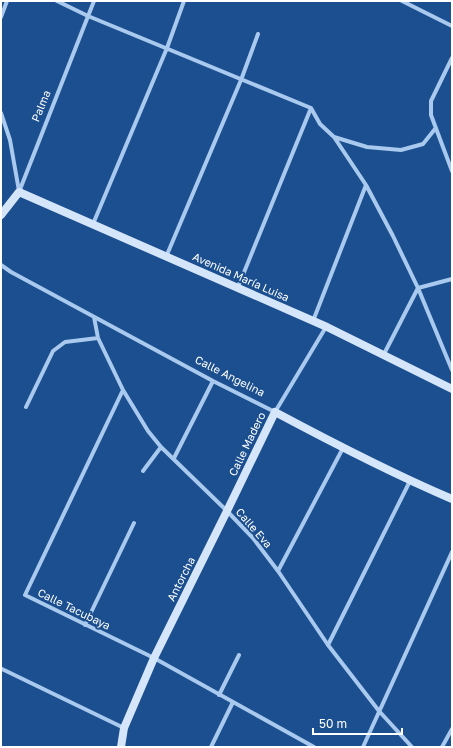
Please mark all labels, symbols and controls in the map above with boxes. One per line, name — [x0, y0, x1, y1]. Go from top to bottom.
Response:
street label: Palma — [28, 88, 53, 123]
street label: Avenida María Luisa — [191, 249, 291, 304]
street label: Calle Angelina — [193, 352, 267, 399]
street label: Calle Madero — [226, 409, 268, 478]
street label: Calle Eva — [234, 505, 275, 550]
street label: Antorcha — [164, 554, 197, 603]
street label: Calle Tacubaya — [36, 585, 113, 632]
scale bar — [313, 710, 402, 736]
text: 50 m — [319, 716, 347, 731]

